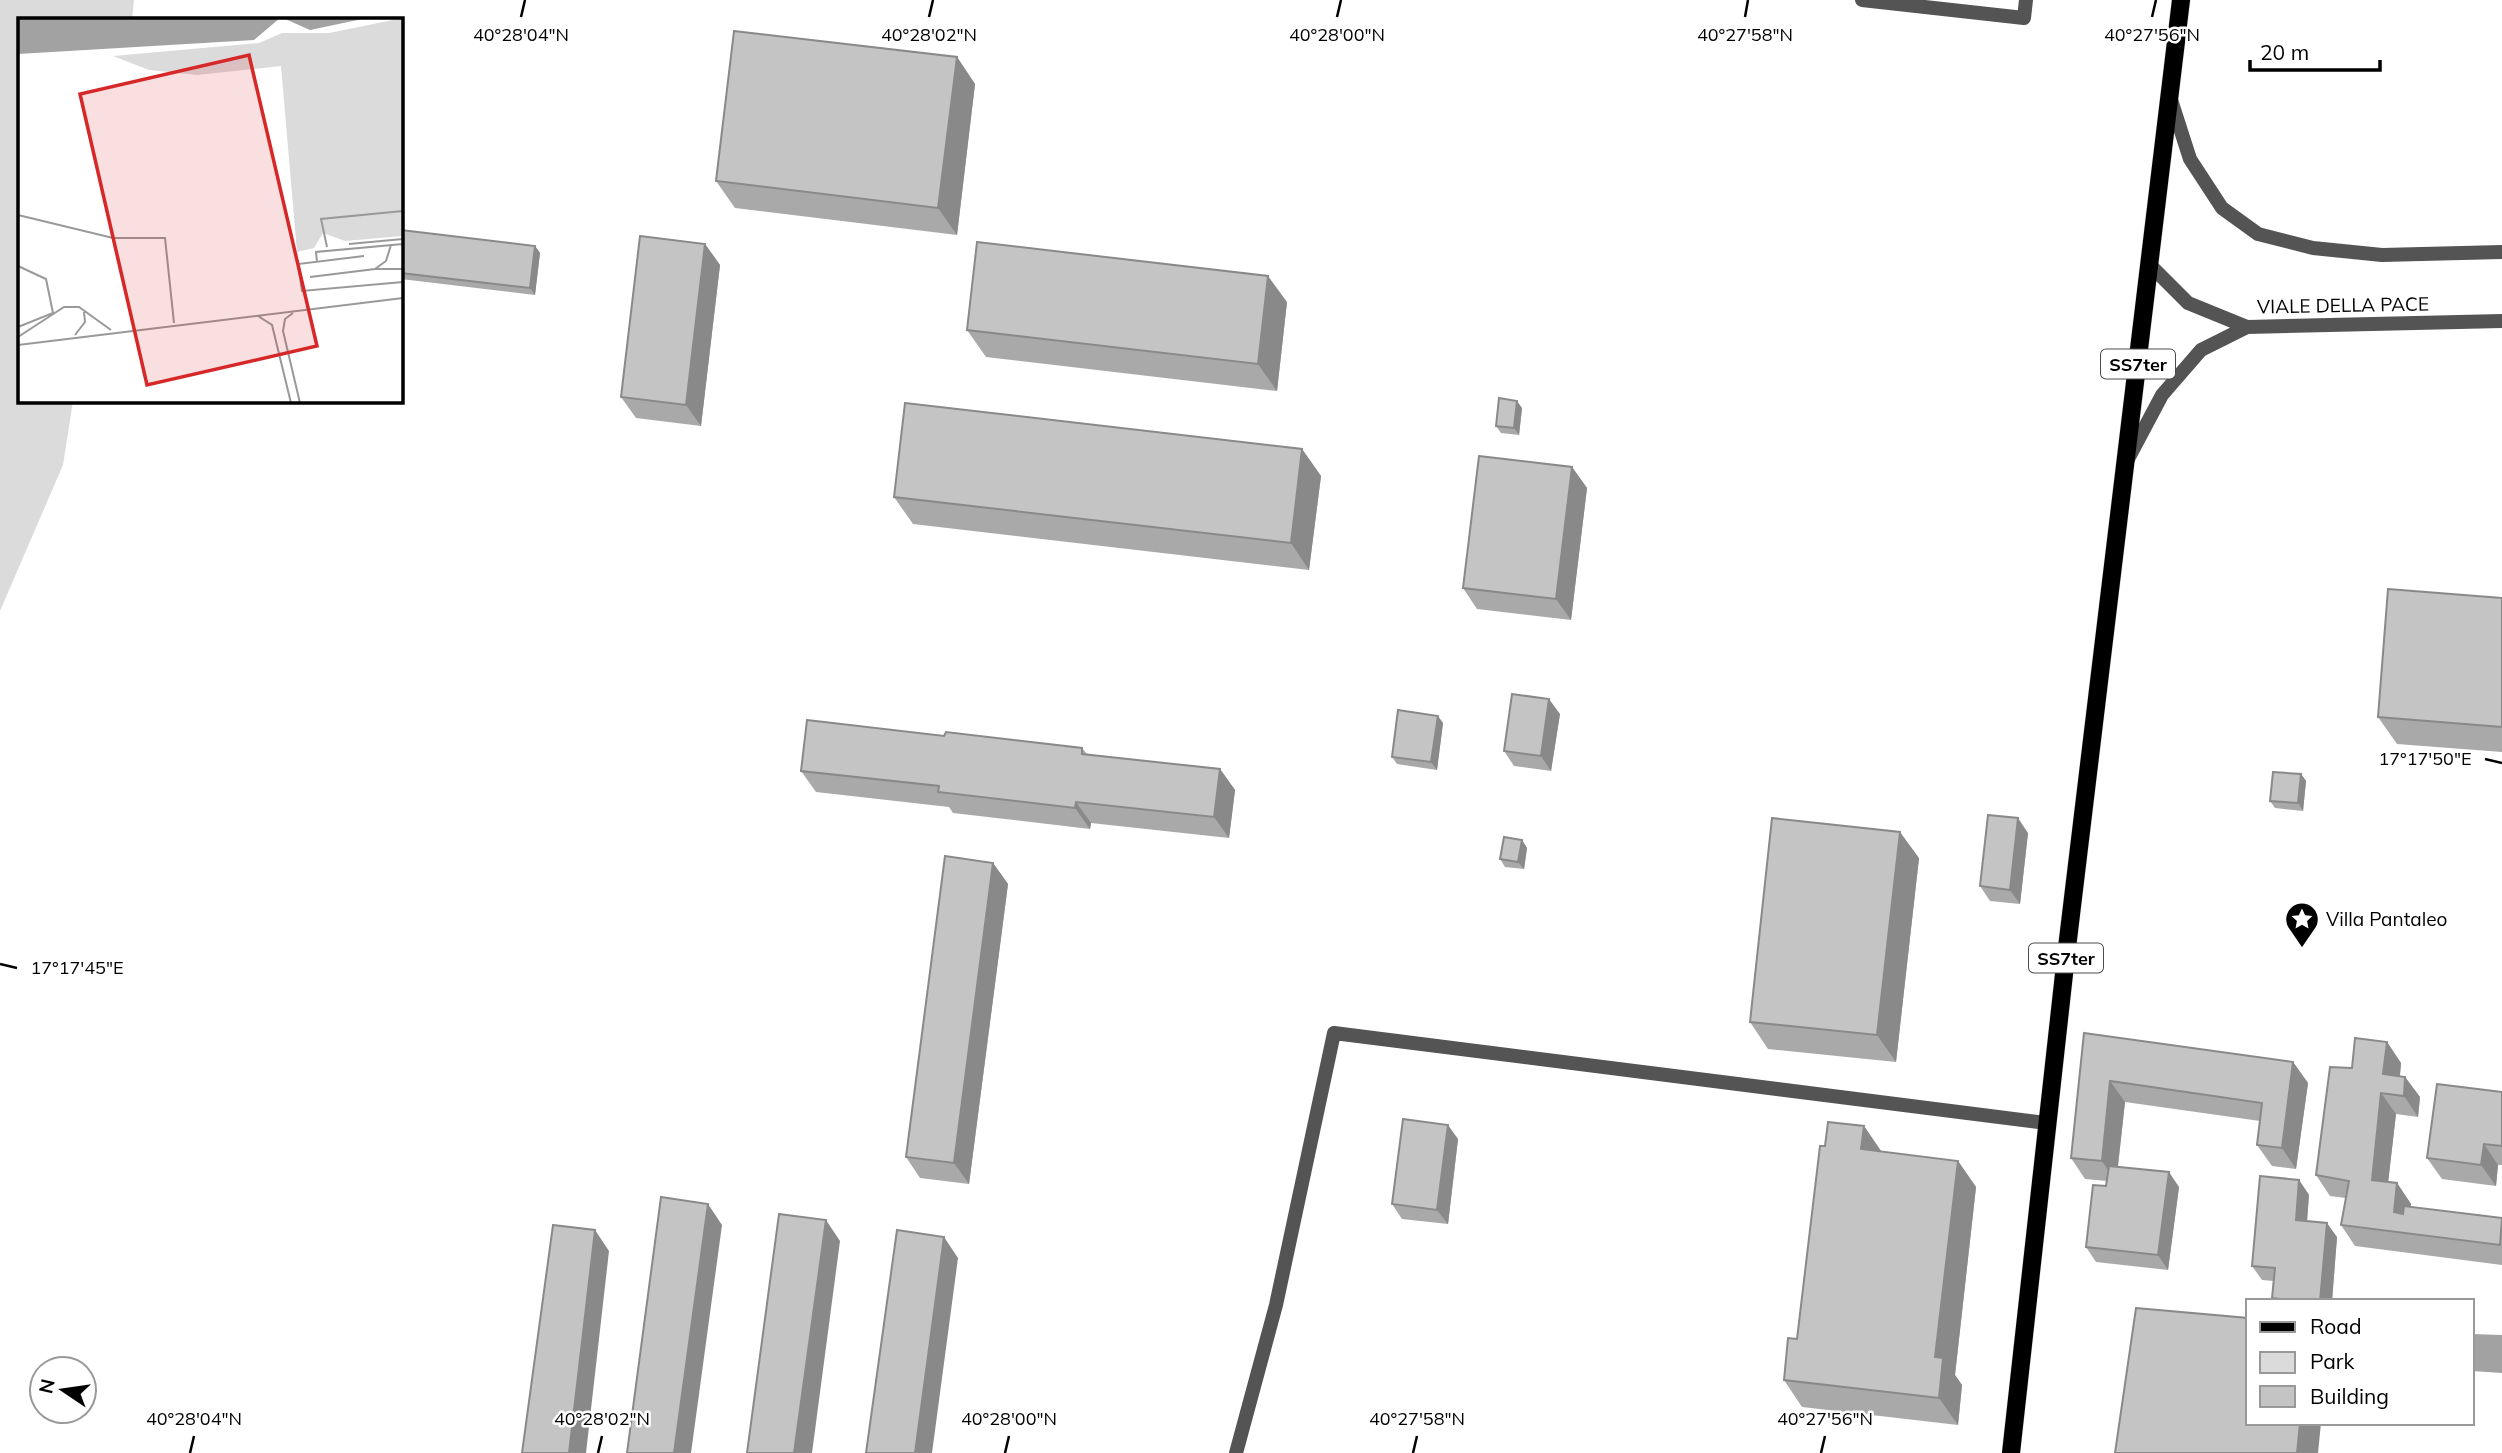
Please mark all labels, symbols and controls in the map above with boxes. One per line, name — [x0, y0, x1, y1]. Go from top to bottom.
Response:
inset map — [18, 18, 402, 402]
text: 40°28'04"N — [473, 23, 569, 46]
text: 40°28'02"N — [881, 23, 977, 46]
text: 40°28'00"N — [1289, 23, 1385, 46]
text: 40°27'58"N — [1697, 23, 1793, 46]
text: 40°27'56"N — [2104, 23, 2200, 46]
scale bar — [2250, 28, 2380, 72]
text: 20 m — [2260, 39, 2309, 65]
street label: VIALE DELLA PACE — [2257, 291, 2429, 319]
road number: SS7ter — [2101, 350, 2175, 378]
text: 17°17'50"E — [2378, 747, 2472, 770]
place icon: Villa Pantaleo — [2283, 900, 2321, 949]
place label: Villa Pantaleo — [2326, 907, 2447, 931]
road number: SS7ter — [2029, 944, 2103, 973]
text: 17°17'45"E — [30, 956, 124, 979]
legend — [2246, 1299, 2474, 1425]
text: Road — [2310, 1313, 2361, 1339]
text: Park — [2310, 1348, 2354, 1374]
north arrow — [28, 1355, 98, 1425]
text: N — [33, 1376, 60, 1396]
text: Building — [2310, 1383, 2389, 1409]
text: 40°28'04"N — [146, 1407, 242, 1430]
text: 40°28'02"N — [554, 1407, 650, 1430]
text: 40°28'00"N — [961, 1407, 1057, 1430]
text: 40°27'58"N — [1369, 1407, 1465, 1430]
text: 40°27'56"N — [1777, 1407, 1873, 1430]

